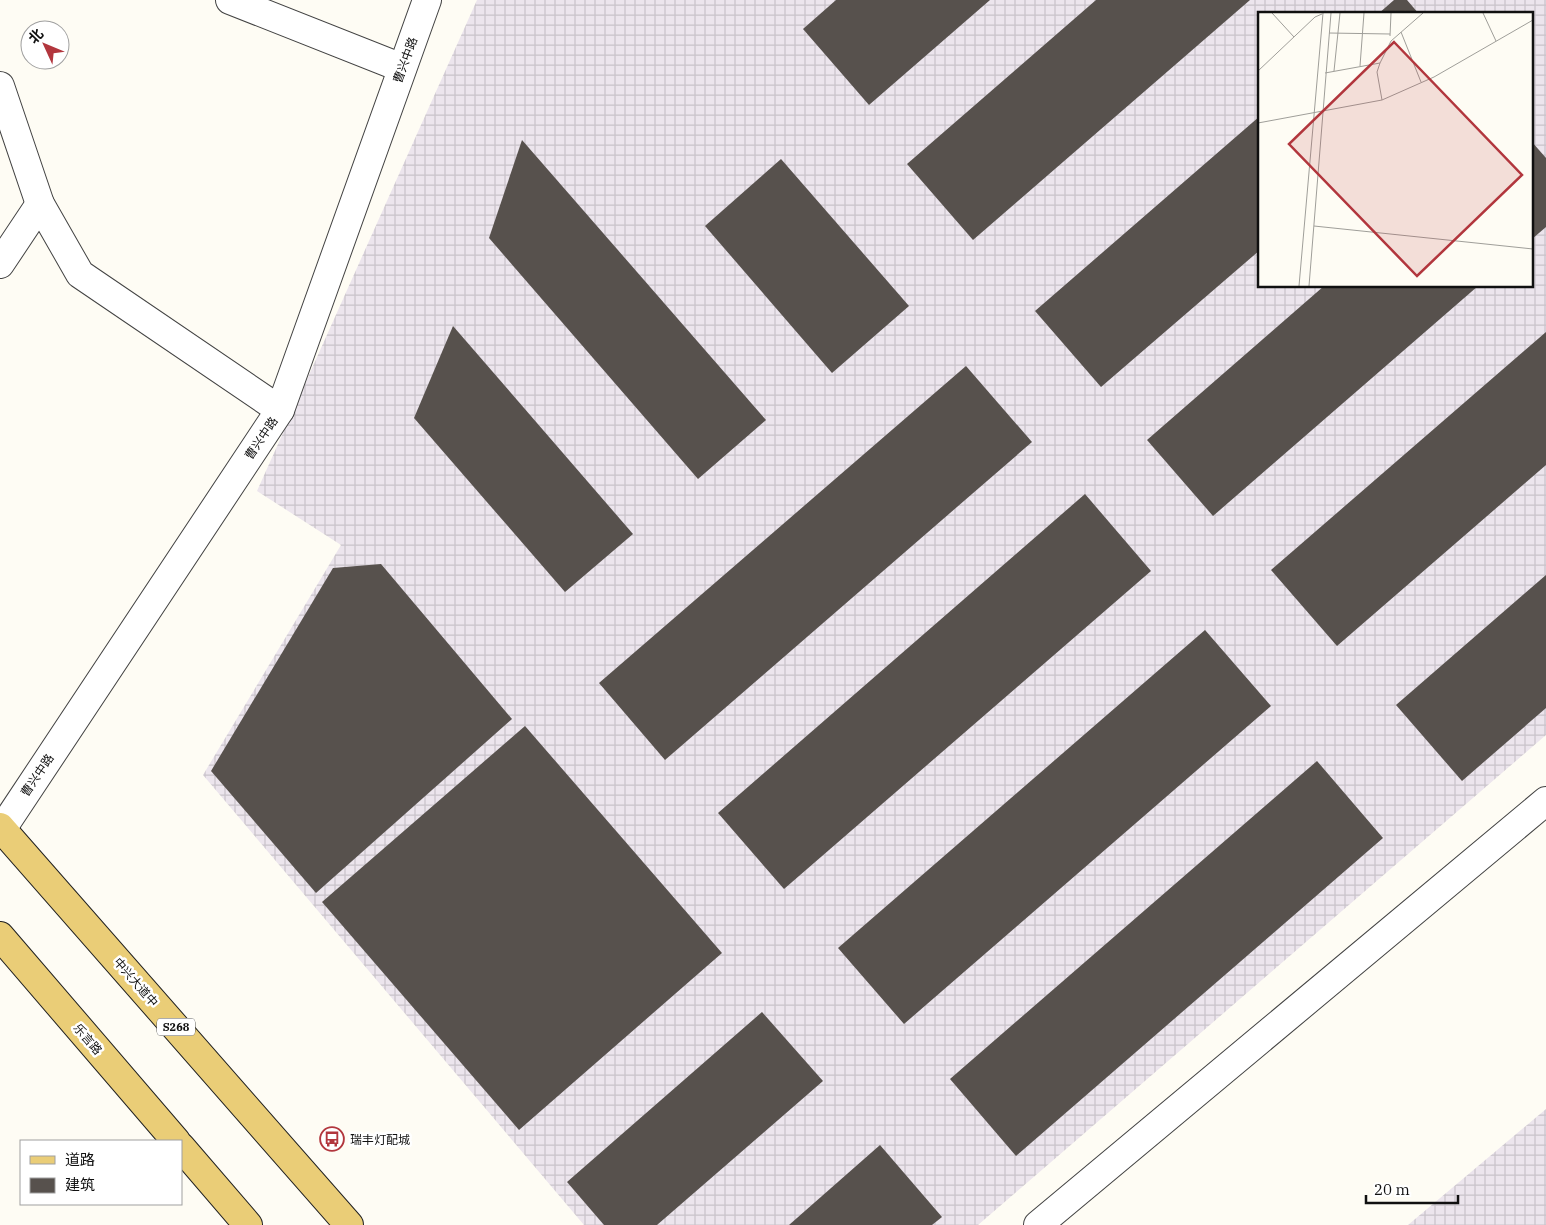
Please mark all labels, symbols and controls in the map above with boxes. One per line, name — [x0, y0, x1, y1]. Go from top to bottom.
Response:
inset map — [1258, 12, 1534, 288]
north arrow — [20, 20, 70, 70]
text: 北 — [24, 25, 47, 47]
street label: 曹兴中路 — [390, 35, 420, 85]
street label: 曹兴中路 — [241, 414, 281, 462]
street label: 曹兴中路 — [17, 751, 57, 799]
street label: 中兴大道中 — [111, 954, 161, 1010]
road number: S268 — [157, 1019, 195, 1036]
street label: 乐言路 — [71, 1020, 105, 1058]
bus stop icon: 瑞丰灯配城 — [319, 1126, 345, 1152]
place label: 瑞丰灯配城 — [350, 1132, 410, 1147]
legend — [20, 1140, 182, 1205]
text: 道路 — [65, 1150, 95, 1169]
scale bar — [1366, 1172, 1458, 1204]
text: 建筑 — [65, 1175, 95, 1194]
text: 20 m — [1374, 1180, 1410, 1199]

